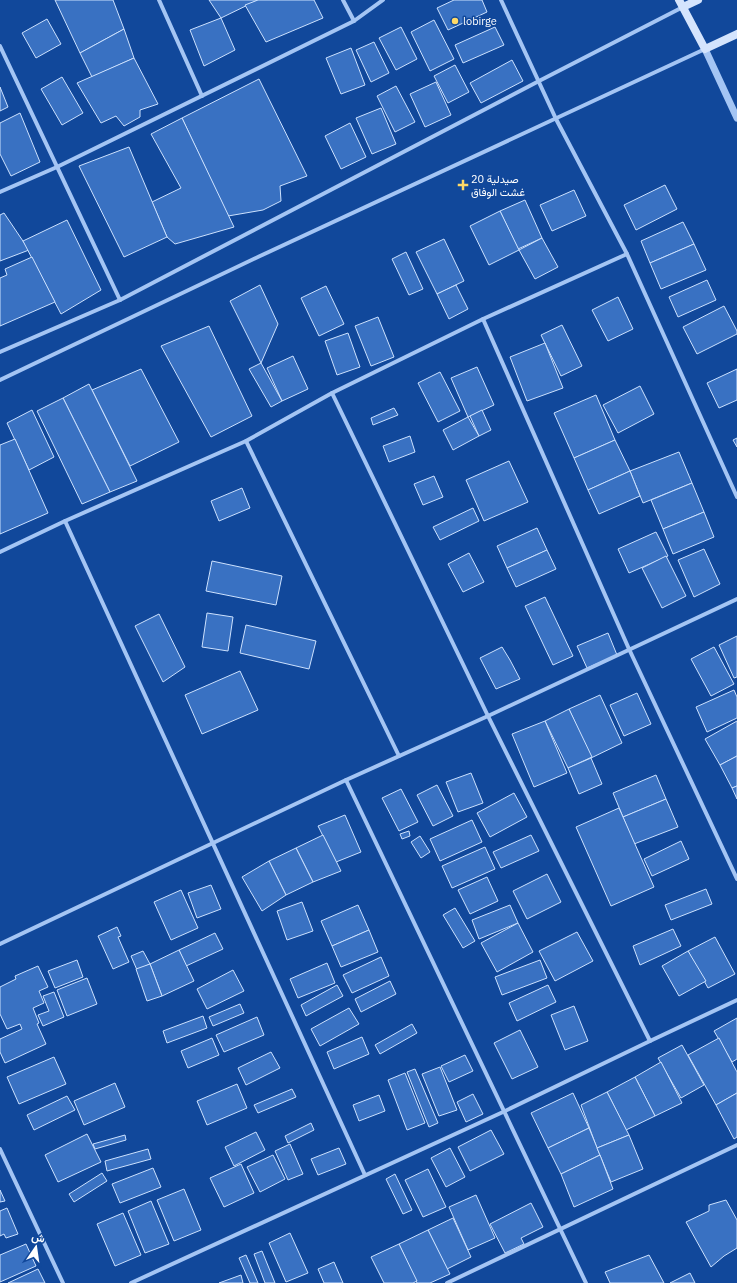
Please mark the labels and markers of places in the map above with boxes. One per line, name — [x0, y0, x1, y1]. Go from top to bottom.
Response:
place label: lobirge — [463, 14, 497, 28]
marker: lobirge — [450, 16, 460, 26]
place label: صيدلية 20 غشت الوفاق — [471, 172, 525, 199]
marker: صيدلية 20 غشت الوفاق — [458, 180, 468, 190]

